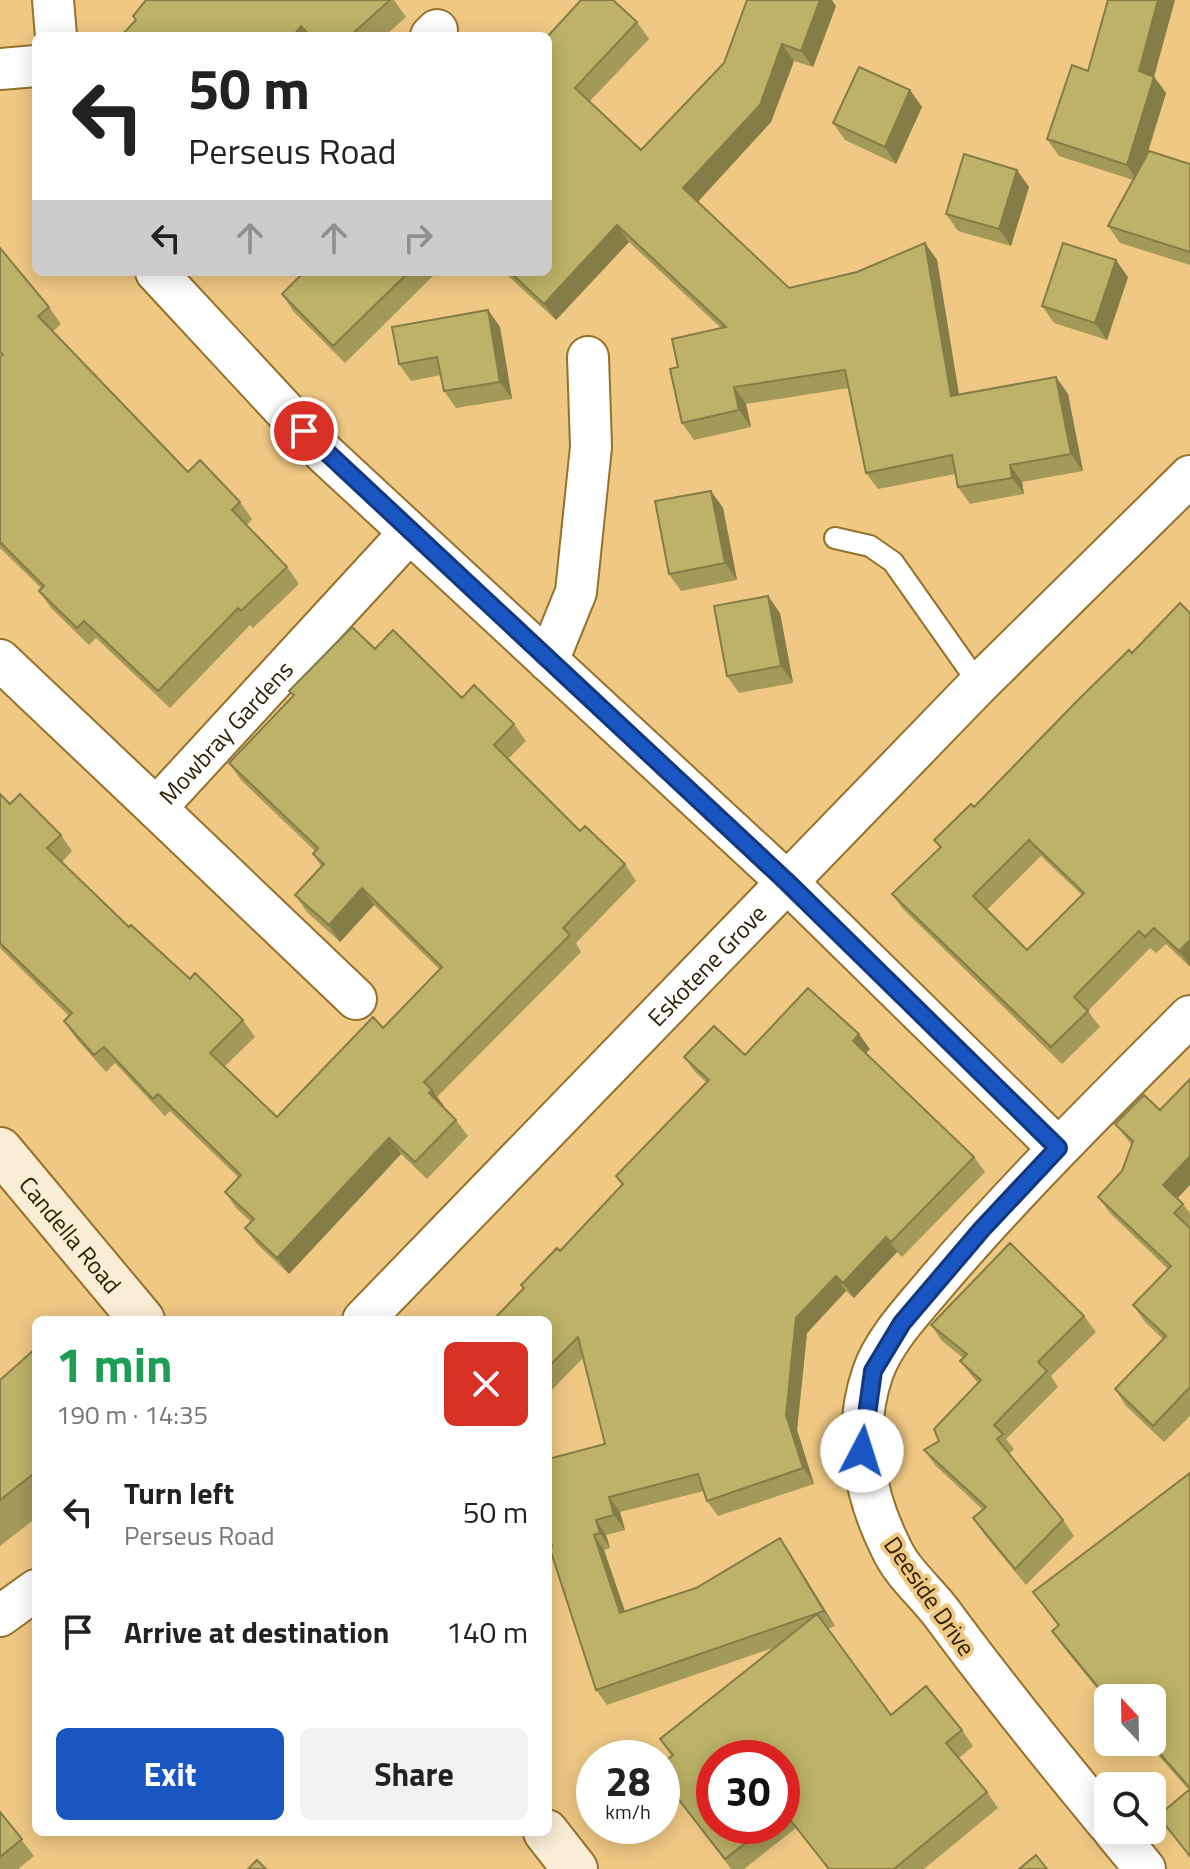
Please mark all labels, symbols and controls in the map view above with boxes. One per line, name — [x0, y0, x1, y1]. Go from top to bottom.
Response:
text: 50 m — [188, 46, 310, 131]
icon: left — [56, 64, 160, 168]
text: Perseus Road — [188, 123, 396, 178]
icon: left — [144, 216, 188, 260]
icon: ahead — [228, 216, 272, 260]
icon: ahead — [312, 216, 356, 260]
icon: right — [396, 216, 440, 260]
pin — [270, 397, 338, 465]
icon: arrive — [282, 409, 326, 453]
street label: Mowbray Gardens — [150, 652, 301, 812]
street label: Eskotene Grove — [639, 896, 775, 1034]
street label: Candella Road — [11, 1168, 130, 1301]
text: 1 min — [56, 1328, 173, 1401]
button: close — [444, 1342, 528, 1426]
text: 190 m · 14:35 — [56, 1395, 208, 1434]
position arrow — [820, 1409, 904, 1493]
text: Turn left — [124, 1470, 234, 1516]
text: 50 m — [463, 1489, 528, 1535]
icon: left — [56, 1490, 100, 1534]
text: Perseus Road — [124, 1516, 275, 1555]
street label: Deeside Drive — [875, 1529, 985, 1663]
text: Arrive at destination — [124, 1609, 389, 1655]
text: 140 m — [446, 1609, 528, 1655]
icon: arrive — [56, 1610, 100, 1654]
north arrow — [1094, 1684, 1166, 1756]
map controls — [1094, 1684, 1166, 1844]
button: Exit — [56, 1728, 284, 1820]
button: Share — [300, 1728, 528, 1820]
speed limit sign: 30 — [696, 1740, 800, 1844]
text: 28 — [606, 1751, 650, 1812]
button: search — [1094, 1772, 1166, 1844]
text: km/h — [605, 1796, 651, 1827]

